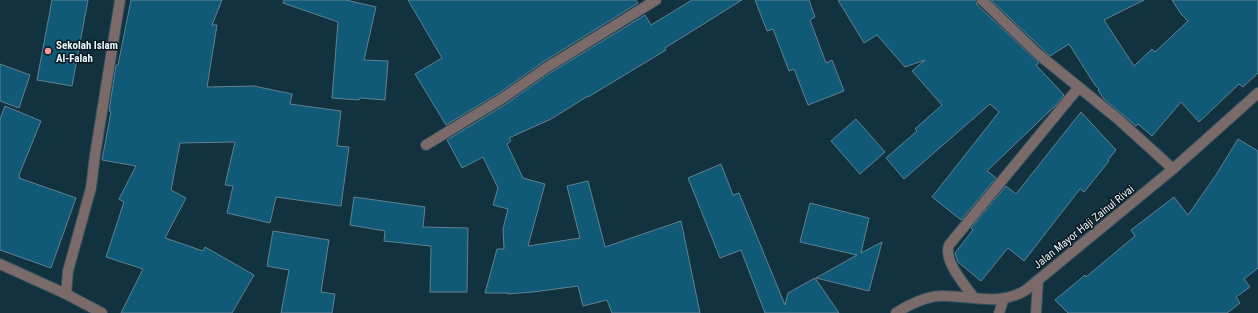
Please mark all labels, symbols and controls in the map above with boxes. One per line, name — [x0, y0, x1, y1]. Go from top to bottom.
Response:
place label: Sekolah Islam Al-Falah — [56, 39, 118, 65]
marker: Sekolah Islam Al-Falah — [43, 46, 53, 56]
street label: Jalan Mayor Haji Zainul Rivai — [1031, 183, 1137, 271]

